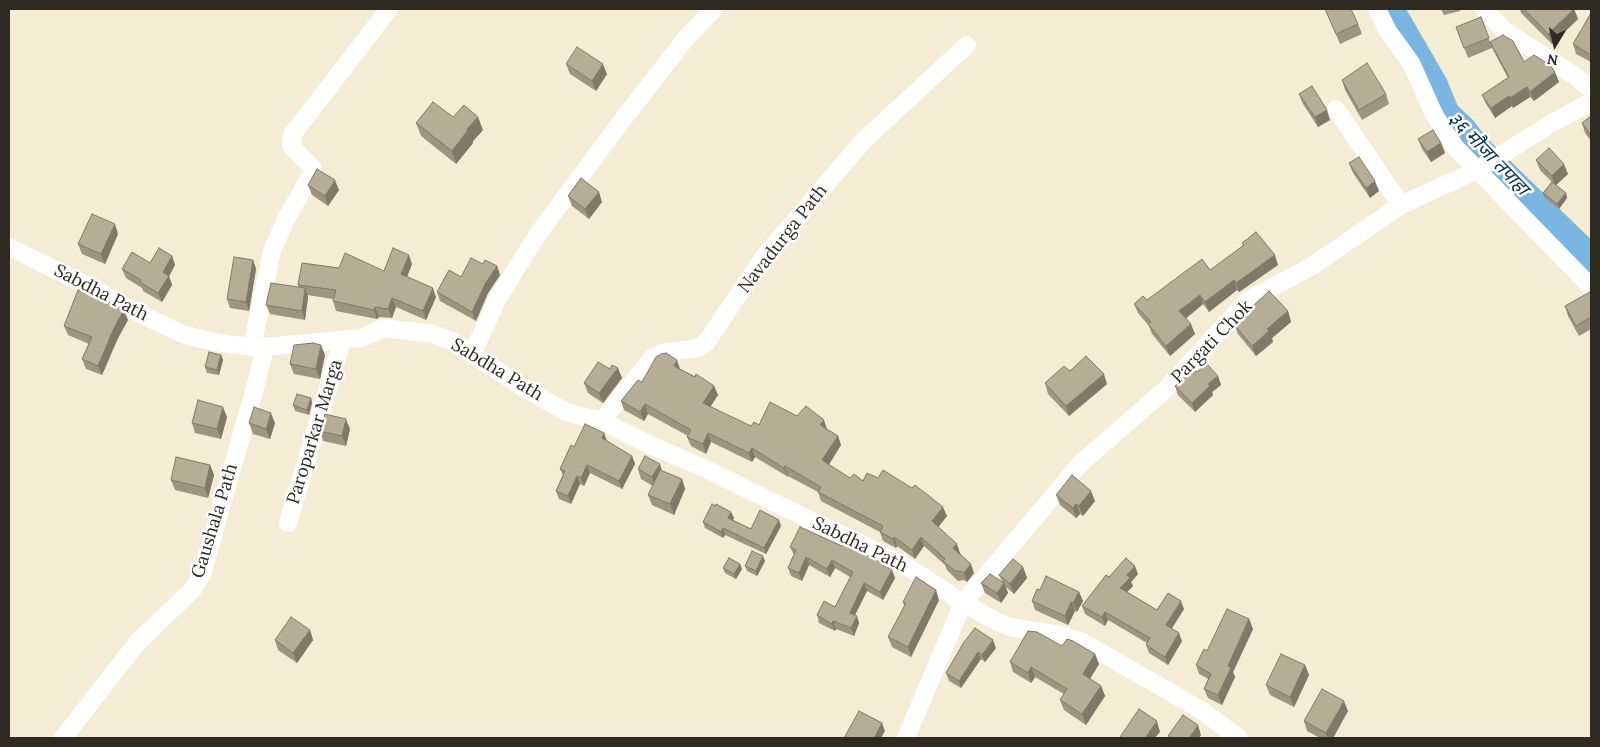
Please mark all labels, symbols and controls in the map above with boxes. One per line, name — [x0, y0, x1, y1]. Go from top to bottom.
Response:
north arrow — [1530, 20, 1580, 70]
text: N — [1546, 50, 1559, 70]
water label: ३६ मौजा तपाहा — [1443, 108, 1533, 200]
street label: Navadurga Path — [734, 180, 832, 298]
street label: Sabdha Path — [50, 260, 152, 326]
street label: Pargati Chok — [1167, 296, 1257, 388]
street label: Sabdha Path — [447, 334, 547, 406]
street label: Paroparkar Marga — [283, 357, 347, 507]
street label: Gaushala Path — [187, 461, 243, 581]
street label: Sabdha Path — [809, 513, 911, 577]

